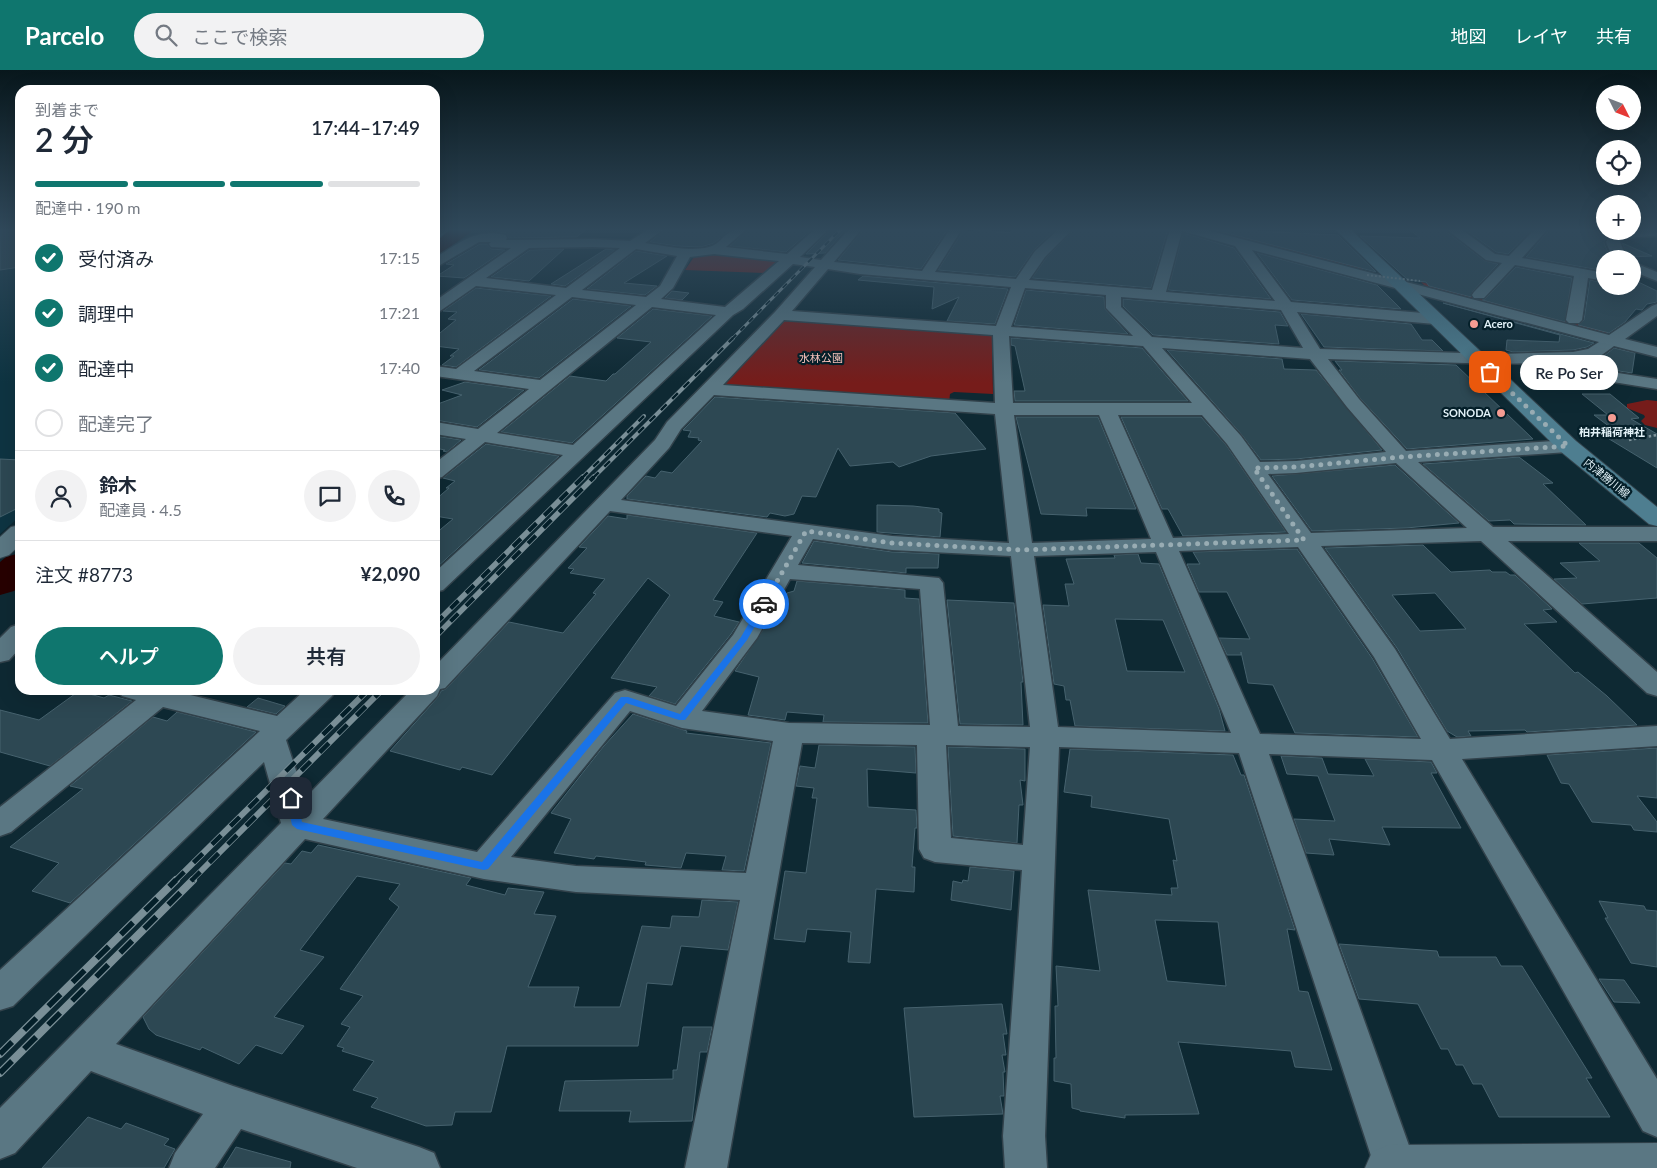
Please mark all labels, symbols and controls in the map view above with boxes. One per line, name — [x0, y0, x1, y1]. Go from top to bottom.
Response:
search box — [134, 13, 484, 58]
text: Parcelo — [25, 21, 104, 50]
icon: search — [152, 21, 180, 49]
text: ここで検索 — [192, 25, 287, 48]
text: 地図 — [1451, 25, 1487, 47]
text: レイヤ — [1515, 25, 1568, 47]
text: 共有 — [1596, 25, 1632, 47]
north arrow — [1596, 85, 1641, 130]
map controls — [1596, 85, 1641, 295]
text: 到着まで — [35, 100, 99, 119]
text: 17:44–17:49 — [311, 116, 420, 139]
text: 2 分 — [35, 120, 94, 159]
button: locate — [1596, 140, 1641, 185]
button: + — [1596, 195, 1641, 240]
text: 配達中 · 190 m — [35, 198, 140, 217]
icon: check — [35, 244, 63, 272]
text: 受付済み — [78, 247, 154, 270]
text: 17:15 — [379, 248, 420, 267]
button: − — [1596, 250, 1641, 295]
icon: check — [35, 299, 63, 327]
text: 調理中 — [78, 302, 135, 325]
text: 17:21 — [379, 303, 420, 322]
place label: Acero — [1483, 317, 1513, 330]
marker: Acero — [1468, 318, 1480, 330]
park label: 水林公園 — [799, 351, 843, 364]
pin — [1469, 351, 1511, 393]
icon: check — [35, 354, 63, 382]
callout: Re Po Ser — [1520, 354, 1618, 390]
text: 配達中 — [78, 357, 135, 380]
text: 17:40 — [379, 358, 420, 377]
icon: bag — [1476, 358, 1504, 386]
text: Re Po Ser — [1535, 363, 1603, 382]
place label: SONODA — [1443, 406, 1491, 419]
marker: SONODA — [1495, 407, 1507, 419]
text: 配達完了 — [78, 412, 154, 435]
marker: 柏井稲荷神社 — [1606, 412, 1618, 424]
place label: 柏井稲荷神社 — [1579, 425, 1645, 438]
street label: 内津勝川線 — [1582, 455, 1633, 500]
button: person — [35, 470, 87, 522]
button: chat — [304, 470, 356, 522]
button: phone — [368, 470, 420, 522]
text: 鈴木 — [99, 473, 137, 496]
text: 配達員 · 4.5 — [99, 500, 182, 519]
text: ¥2,090 — [360, 562, 420, 585]
text: 注文 #8773 — [35, 563, 133, 586]
courier — [739, 579, 789, 629]
icon: car — [750, 590, 778, 618]
button: ヘルプ — [35, 627, 223, 685]
button: 共有 — [233, 627, 420, 685]
pin — [270, 777, 312, 819]
icon: home — [277, 784, 305, 812]

